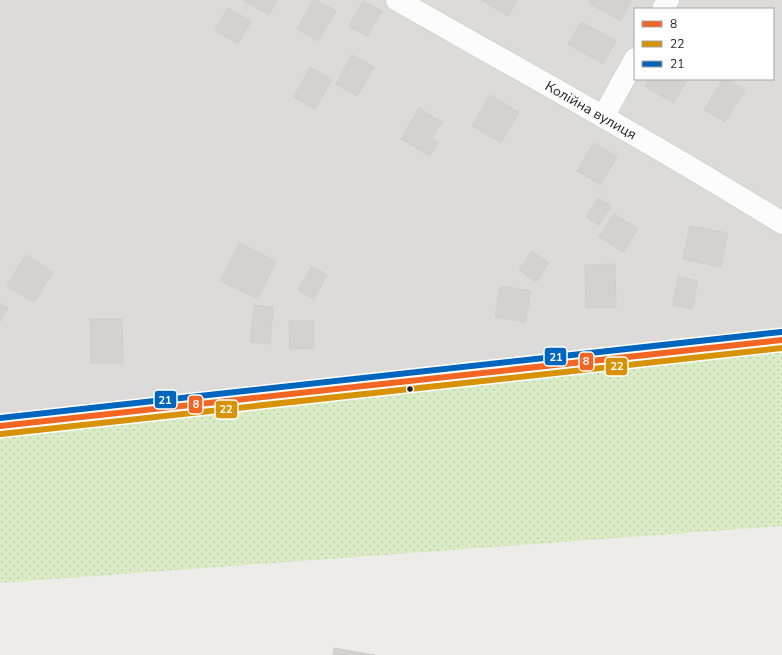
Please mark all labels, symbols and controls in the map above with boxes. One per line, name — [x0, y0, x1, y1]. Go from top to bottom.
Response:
legend — [634, 8, 774, 80]
text: 8 — [670, 16, 677, 32]
text: 22 — [670, 36, 684, 52]
text: 21 — [670, 56, 684, 72]
street label: Колійна вулиця — [542, 76, 640, 144]
line badge: 21 — [544, 347, 567, 366]
text: 21 — [549, 350, 563, 365]
line badge: 8 — [579, 352, 594, 371]
text: 8 — [583, 354, 590, 369]
line badge: 22 — [605, 357, 628, 376]
text: 22 — [610, 359, 624, 374]
unlabelled marker — [405, 384, 415, 394]
line badge: 21 — [154, 390, 177, 409]
text: 21 — [158, 393, 172, 408]
line badge: 8 — [188, 395, 203, 414]
text: 8 — [193, 397, 200, 412]
line badge: 22 — [215, 400, 238, 419]
text: 22 — [219, 402, 233, 417]

